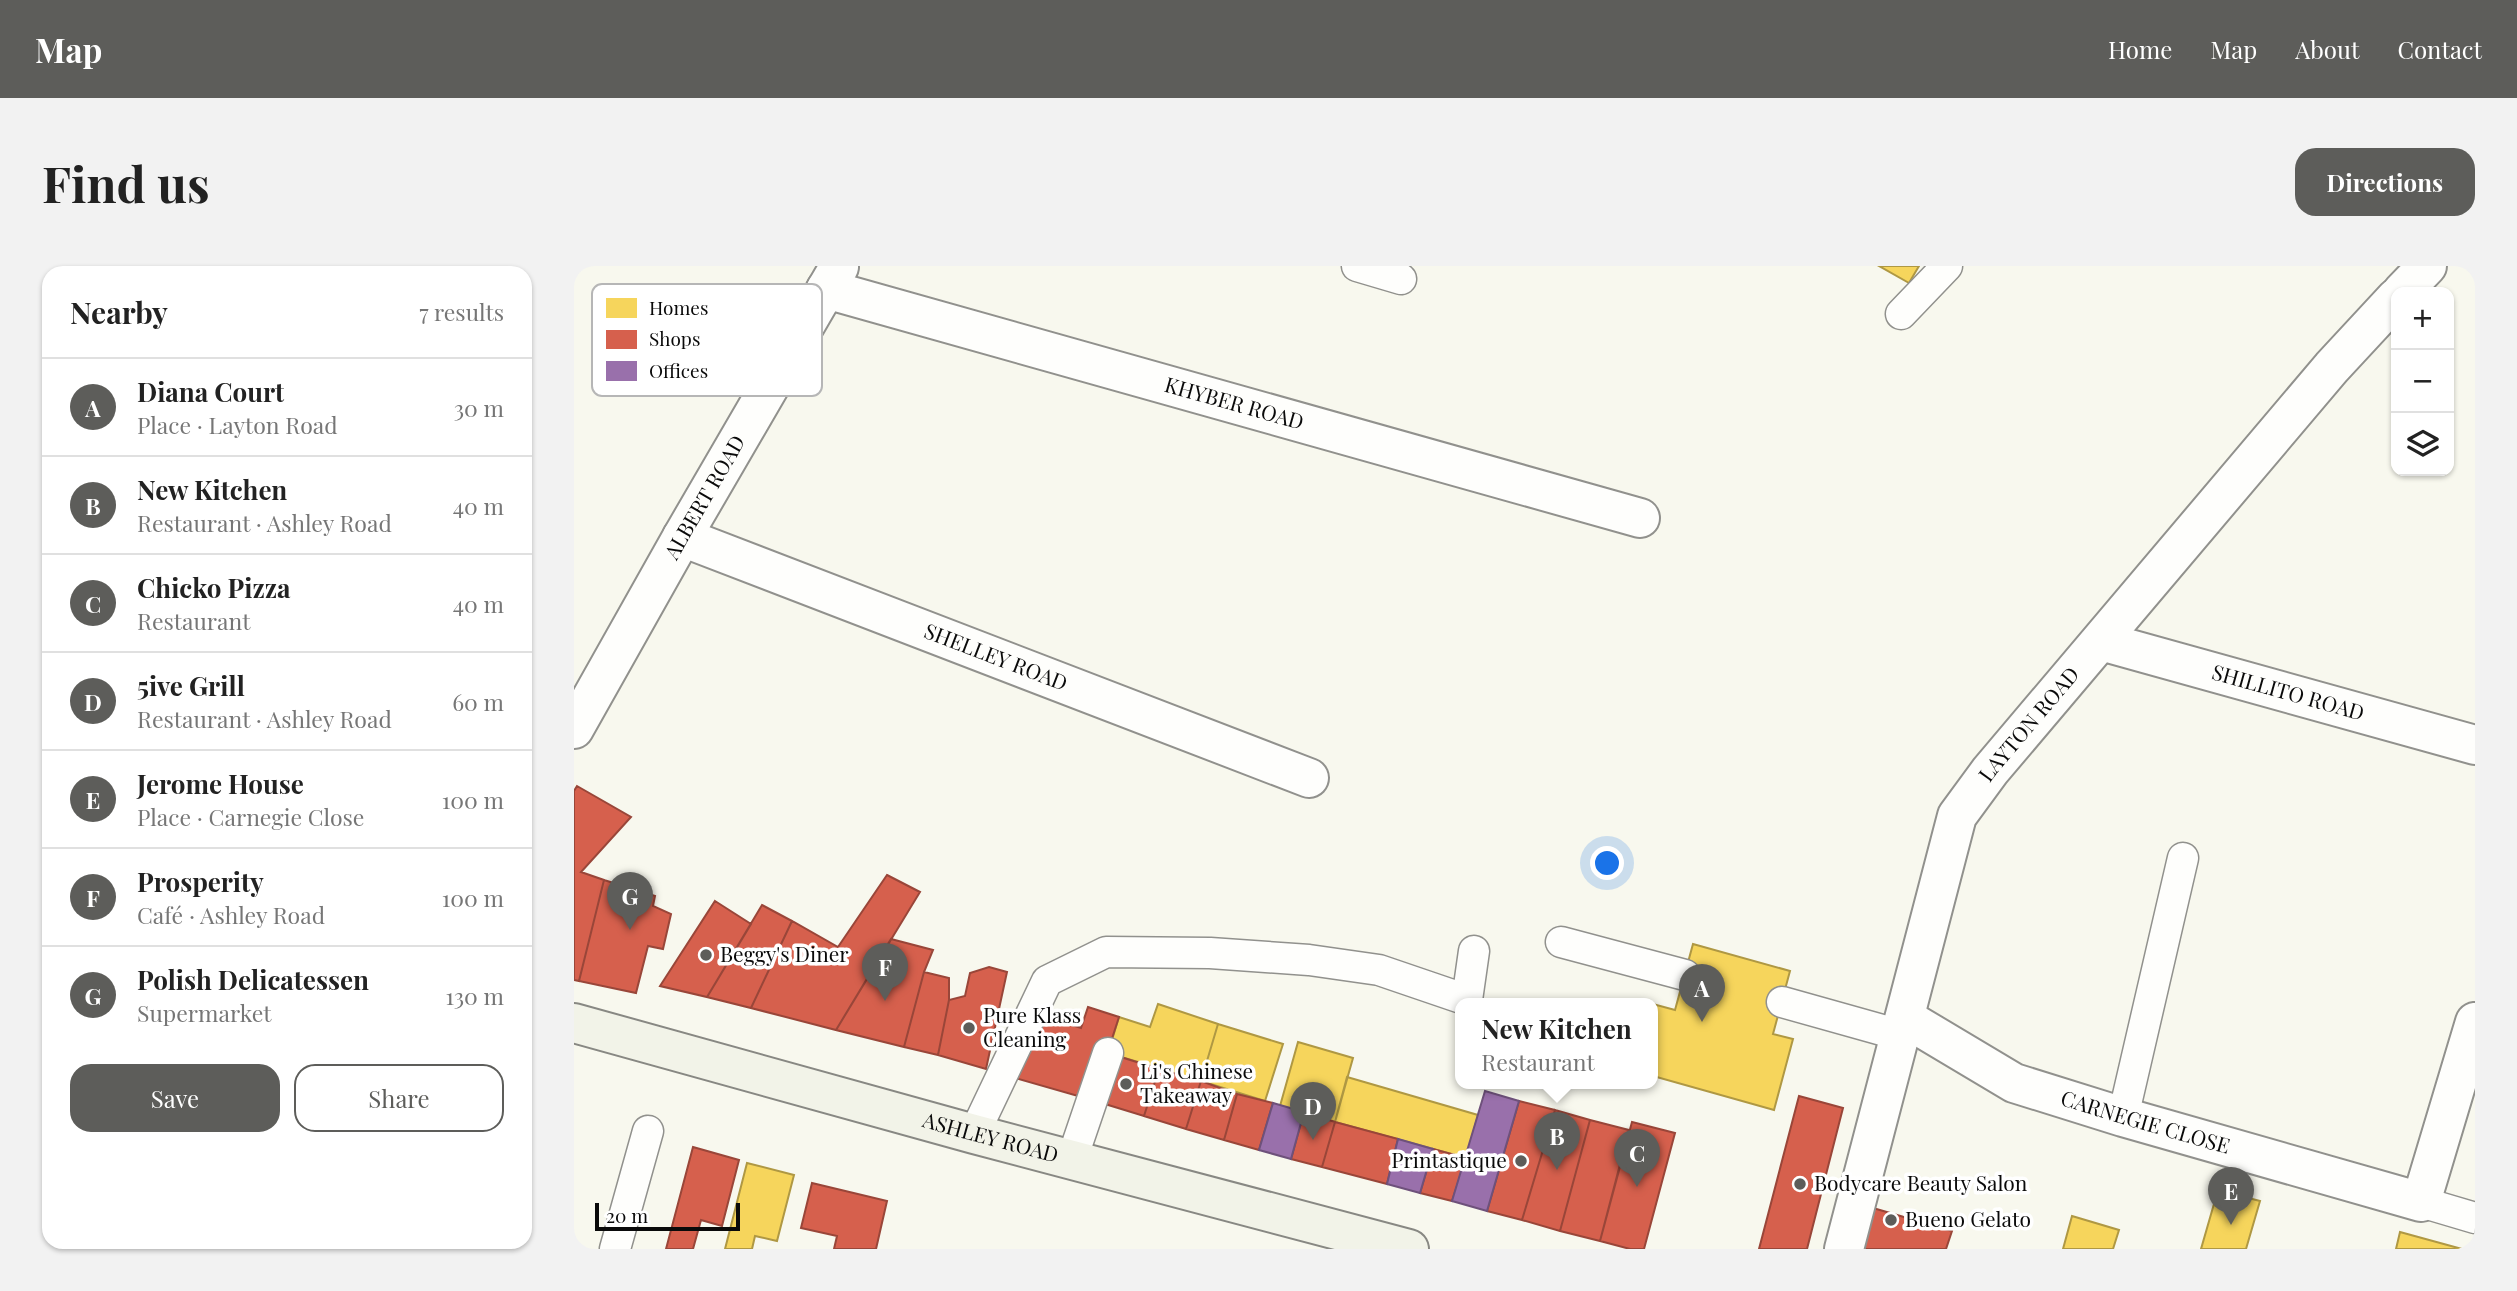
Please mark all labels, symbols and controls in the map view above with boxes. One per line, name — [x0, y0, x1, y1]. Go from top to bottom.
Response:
text: Map — [35, 27, 102, 71]
text: Home — [2108, 33, 2172, 65]
text: Map — [2210, 33, 2257, 65]
text: About — [2295, 33, 2359, 65]
text: Contact — [2397, 33, 2482, 65]
button: Directions — [2295, 148, 2475, 216]
text: Find us — [42, 150, 210, 215]
legend — [592, 284, 822, 396]
map controls — [2391, 287, 2454, 476]
button: + — [2391, 287, 2454, 350]
text: Nearby — [70, 292, 168, 332]
text: Homes — [649, 294, 708, 320]
text: 7 results — [419, 296, 504, 327]
text: Shops — [649, 325, 700, 351]
button: − — [2391, 350, 2454, 413]
text: Offices — [649, 357, 708, 383]
street label: KHYBER ROAD — [1162, 369, 1307, 435]
text: Diana Court — [137, 374, 284, 409]
text: A — [85, 392, 101, 423]
text: 30 m — [454, 392, 504, 423]
text: Place · Layton Road — [137, 409, 338, 440]
button: layers — [2391, 413, 2454, 476]
street label: ALBERT ROAD — [656, 429, 750, 564]
text: New Kitchen — [137, 472, 287, 507]
text: B — [85, 490, 101, 521]
text: 40 m — [453, 490, 504, 521]
text: Restaurant · Ashley Road — [137, 507, 392, 538]
text: Chicko Pizza — [137, 570, 291, 605]
text: C — [85, 588, 101, 619]
text: 40 m — [453, 588, 504, 619]
text: Restaurant — [137, 605, 250, 636]
street label: SHELLEY ROAD — [921, 615, 1072, 696]
street label: SHILLITO ROAD — [2209, 657, 2368, 726]
street label: LAYTON ROAD — [1971, 660, 2084, 787]
text: 5ive Grill — [137, 668, 245, 703]
text: D — [84, 686, 102, 717]
text: 60 m — [452, 686, 504, 717]
text: Restaurant · Ashley Road — [137, 703, 392, 734]
text: Jerome House — [137, 766, 304, 801]
text: E — [86, 784, 100, 815]
text: 100 m — [442, 784, 504, 815]
text: Place · Carnegie Close — [137, 801, 364, 832]
your location — [1590, 846, 1624, 880]
text: Prosperity — [137, 864, 264, 899]
pin: G — [607, 872, 653, 930]
text: F — [86, 882, 100, 913]
text: 100 m — [442, 882, 504, 913]
text: Café · Ashley Road — [137, 899, 325, 930]
place label: Beggy's Diner — [720, 939, 849, 967]
pin: F — [862, 943, 908, 1001]
marker: Beggy's Diner — [698, 947, 714, 963]
text: Polish Delicatessen — [137, 962, 369, 997]
pin: A — [1679, 964, 1725, 1022]
text: G — [85, 980, 101, 1011]
text: 130 m — [446, 980, 504, 1011]
text: Supermarket — [137, 997, 271, 1028]
popup — [1455, 998, 1658, 1089]
place label: Pure Klass Cleaning — [983, 1000, 1081, 1052]
text: New Kitchen — [1481, 1011, 1632, 1046]
marker: Pure Klass Cleaning — [961, 1020, 977, 1036]
text: Restaurant — [1481, 1046, 1595, 1077]
place label: Li's Chinese Takeaway — [1140, 1056, 1253, 1108]
button: Save — [70, 1064, 280, 1132]
button: Share — [294, 1064, 504, 1132]
marker: Li's Chinese Takeaway — [1118, 1076, 1134, 1092]
pin: D — [1290, 1082, 1336, 1140]
street label: CARNEGIE CLOSE — [2058, 1083, 2234, 1159]
street label: ASHLEY ROAD — [919, 1104, 1062, 1168]
pin: B — [1534, 1112, 1580, 1170]
pin: C — [1614, 1129, 1660, 1187]
place label: Printastique — [1391, 1145, 1507, 1173]
marker: Printastique — [1513, 1153, 1529, 1169]
pin: E — [2208, 1167, 2254, 1225]
place label: Bodycare Beauty Salon — [1814, 1168, 2028, 1196]
marker: Bodycare Beauty Salon — [1792, 1176, 1808, 1192]
scale bar — [595, 1200, 740, 1232]
text: 20 m — [606, 1202, 648, 1228]
place label: Bueno Gelato — [1905, 1204, 2031, 1232]
marker: Bueno Gelato — [1883, 1212, 1899, 1228]

